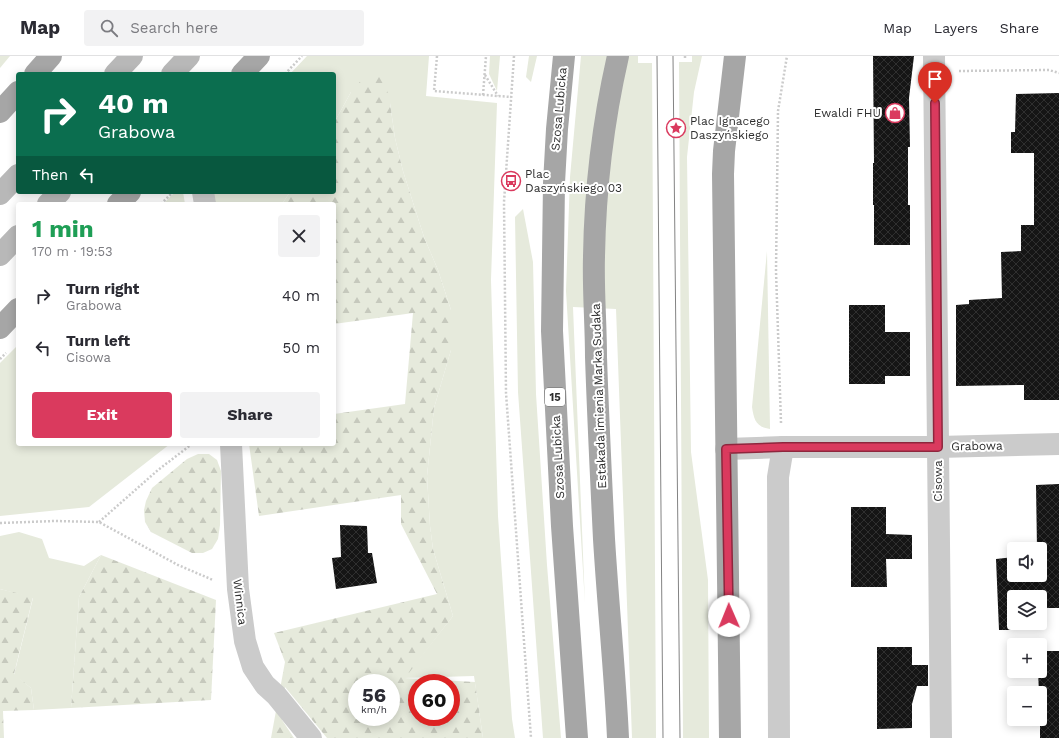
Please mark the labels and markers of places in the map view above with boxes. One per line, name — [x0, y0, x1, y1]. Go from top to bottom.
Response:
pin — [918, 62, 952, 103]
shop icon: Ewaldi FHU — [884, 102, 906, 124]
place label: Ewaldi FHU — [814, 106, 881, 120]
place label: Plac Ignacego Daszyńskiego — [690, 114, 770, 142]
place icon: Plac Ignacego Daszyńskiego — [665, 117, 687, 139]
place label: Plac Daszyńskiego 03 — [525, 167, 622, 195]
bus stop icon: Plac Daszyńskiego 03 — [500, 170, 522, 192]

